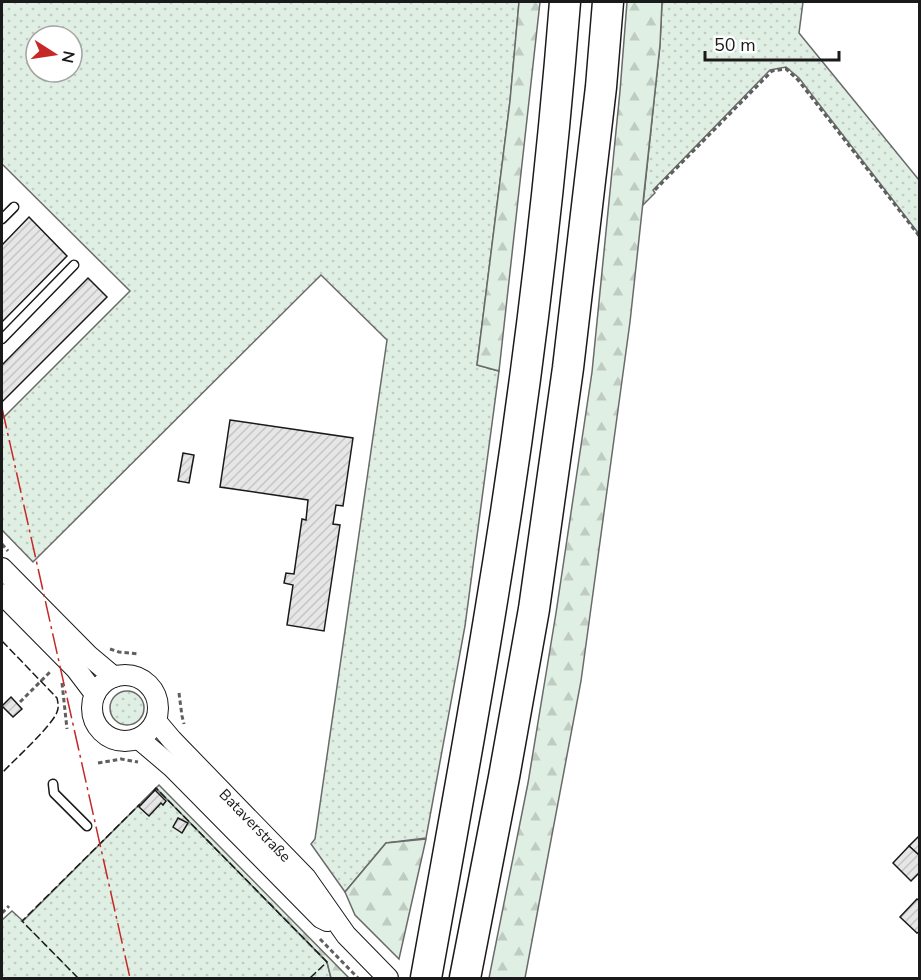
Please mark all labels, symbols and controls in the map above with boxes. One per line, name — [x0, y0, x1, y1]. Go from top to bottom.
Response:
north arrow — [24, 24, 84, 84]
scale bar — [705, 24, 838, 62]
text: 50 m — [714, 33, 756, 57]
text: N — [56, 49, 80, 65]
street label: Bataverstraße — [215, 784, 295, 867]

